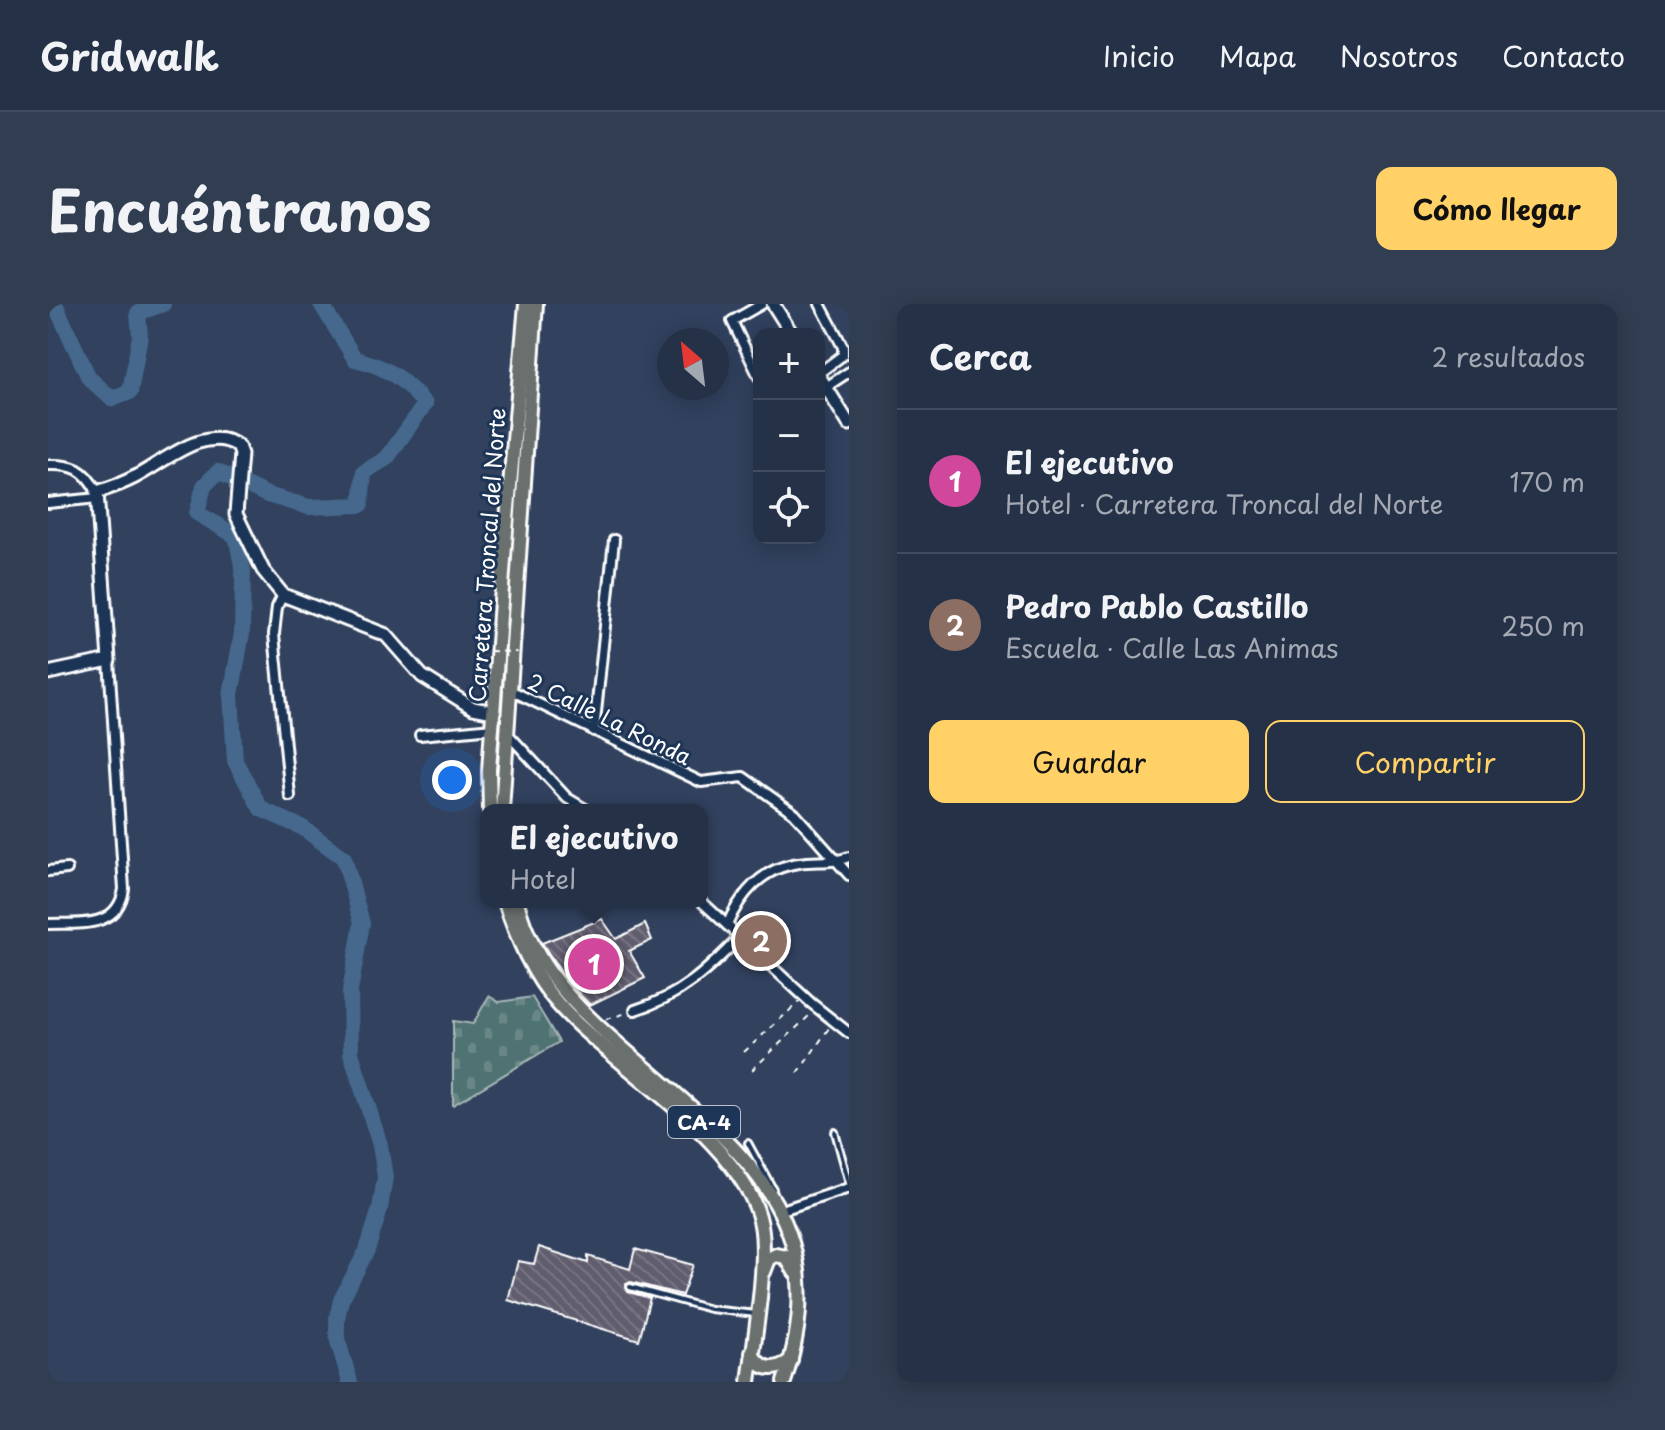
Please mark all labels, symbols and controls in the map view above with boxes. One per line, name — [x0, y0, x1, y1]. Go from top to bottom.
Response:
text: Gridwalk — [40, 27, 219, 84]
text: Inicio — [1103, 34, 1175, 77]
text: Mapa — [1219, 34, 1296, 77]
text: Nosotros — [1340, 34, 1458, 77]
text: Contacto — [1502, 34, 1625, 77]
text: Encuéntranos — [48, 166, 432, 251]
button: Cómo llegar — [1376, 167, 1617, 250]
north arrow — [657, 328, 729, 400]
map controls — [753, 328, 825, 544]
button: + — [753, 328, 825, 400]
text: Cerca — [929, 330, 1032, 382]
text: 2 resultados — [1432, 337, 1585, 376]
button: − — [753, 400, 825, 472]
street label: Carretera Troncal del Norte — [459, 407, 513, 703]
text: El ejecutivo — [1005, 439, 1174, 484]
text: 1 — [949, 462, 961, 501]
text: 170 m — [1510, 462, 1585, 501]
button: locate — [753, 472, 825, 544]
text: Hotel · Carretera Troncal del Norte — [1005, 484, 1443, 523]
text: Pedro Pablo Castillo — [1005, 583, 1308, 628]
text: 2 — [946, 606, 964, 645]
text: 250 m — [1501, 606, 1585, 645]
text: Escuela · Calle Las Animas — [1005, 628, 1338, 667]
street label: 2 Calle La Ronda — [523, 664, 698, 772]
button: Guardar — [929, 720, 1249, 803]
button: Compartir — [1265, 720, 1585, 803]
your location — [432, 760, 472, 800]
popup — [480, 804, 708, 908]
text: El ejecutivo — [510, 814, 678, 859]
text: Hotel — [510, 859, 576, 898]
pin: 2 — [735, 911, 787, 971]
pin: 1 — [568, 934, 620, 994]
road number: CA-4 — [668, 1106, 740, 1138]

